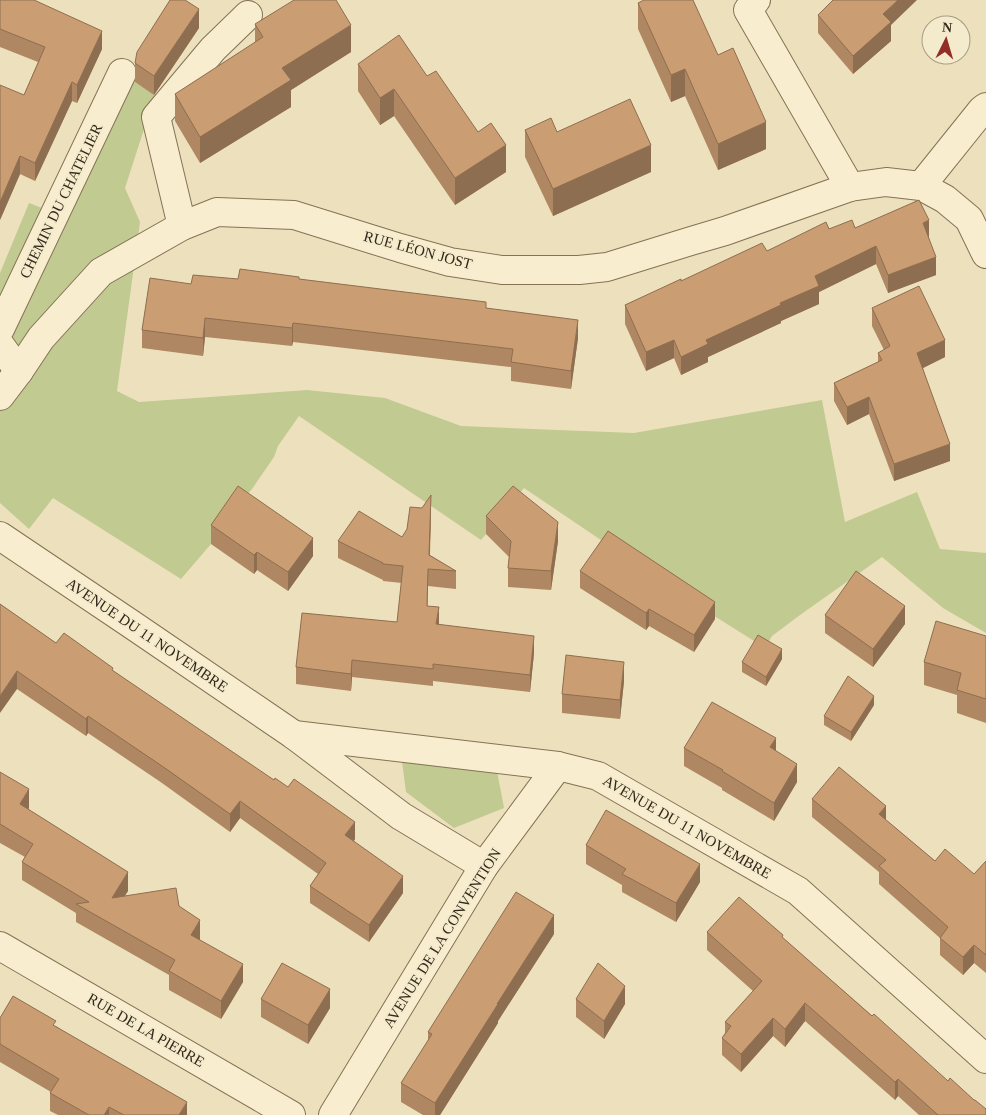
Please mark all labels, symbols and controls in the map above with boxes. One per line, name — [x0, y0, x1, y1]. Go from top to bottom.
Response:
north arrow — [921, 15, 971, 65]
text: N — [941, 20, 953, 35]
street label: CHEMIN DU CHATELIER — [17, 121, 105, 281]
street label: RUE LÉON JOST — [362, 228, 474, 272]
street label: AVENUE DU 11 NOVEMBRE — [63, 575, 231, 695]
street label: AVENUE DU 11 NOVEMBRE — [600, 772, 774, 882]
street label: AVENUE DE LA CONVENTION — [380, 845, 504, 1031]
street label: RUE DE LA PIERRE — [85, 990, 207, 1070]

